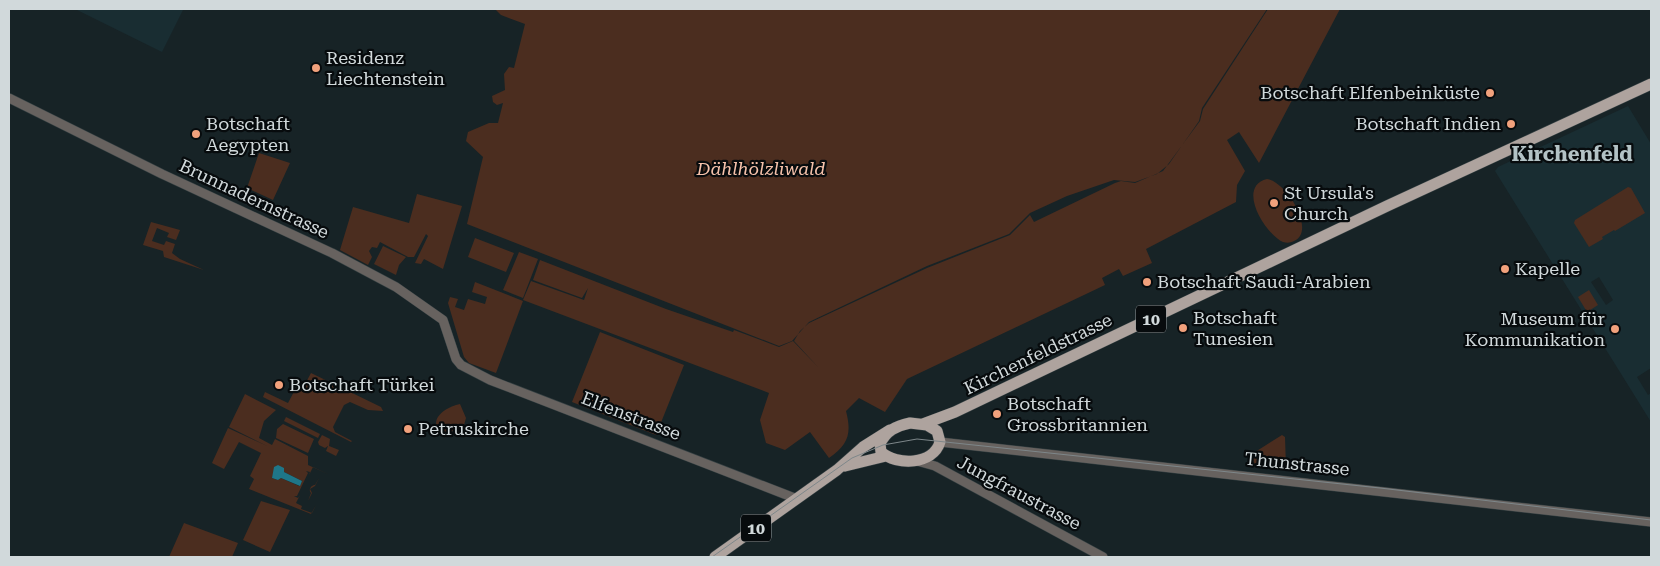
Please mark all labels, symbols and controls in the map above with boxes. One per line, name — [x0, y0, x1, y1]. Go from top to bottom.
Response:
place label: Residenz Liechtenstein — [326, 47, 445, 89]
marker: Residenz Liechtenstein — [310, 62, 322, 74]
place label: Botschaft Elfenbeinküste — [1260, 82, 1480, 103]
marker: Botschaft Elfenbeinküste — [1484, 87, 1496, 99]
place label: Botschaft Aegypten — [206, 113, 290, 155]
place label: Botschaft Indien — [1355, 113, 1501, 134]
marker: Botschaft Indien — [1505, 118, 1517, 130]
marker: Botschaft Aegypten — [190, 128, 202, 140]
district label: Kirchenfeld — [1511, 142, 1633, 166]
street label: Brunnadernstrasse — [176, 155, 333, 243]
park label: Dählhölzliwald — [695, 158, 826, 179]
place label: St Ursula's Church — [1284, 182, 1374, 224]
marker: St Ursula's Church — [1268, 197, 1280, 209]
place label: Kapelle — [1515, 258, 1580, 279]
marker: Kapelle — [1499, 263, 1511, 275]
place label: Botschaft Saudi-Arabien — [1157, 271, 1371, 292]
marker: Botschaft Saudi-Arabien — [1141, 276, 1153, 288]
road number: 10 — [1136, 306, 1166, 332]
place label: Botschaft Tunesien — [1193, 307, 1277, 349]
place label: Museum für Kommunikation — [1464, 308, 1605, 350]
street label: Kirchenfeldstrasse — [960, 309, 1115, 399]
marker: Botschaft Tunesien — [1177, 322, 1189, 334]
marker: Museum für Kommunikation — [1609, 323, 1621, 335]
place label: Botschaft Türkei — [289, 374, 435, 395]
marker: Botschaft Türkei — [273, 379, 285, 391]
street label: Elfenstrasse — [579, 387, 684, 444]
place label: Botschaft Grossbritannien — [1007, 393, 1148, 435]
marker: Botschaft Grossbritannien — [991, 408, 1003, 420]
place label: Petruskirche — [418, 418, 529, 439]
marker: Petruskirche — [402, 423, 414, 435]
street label: Thunstrasse — [1244, 448, 1351, 479]
street label: Jungfraustrasse — [954, 451, 1085, 534]
road number: 10 — [741, 514, 771, 542]

